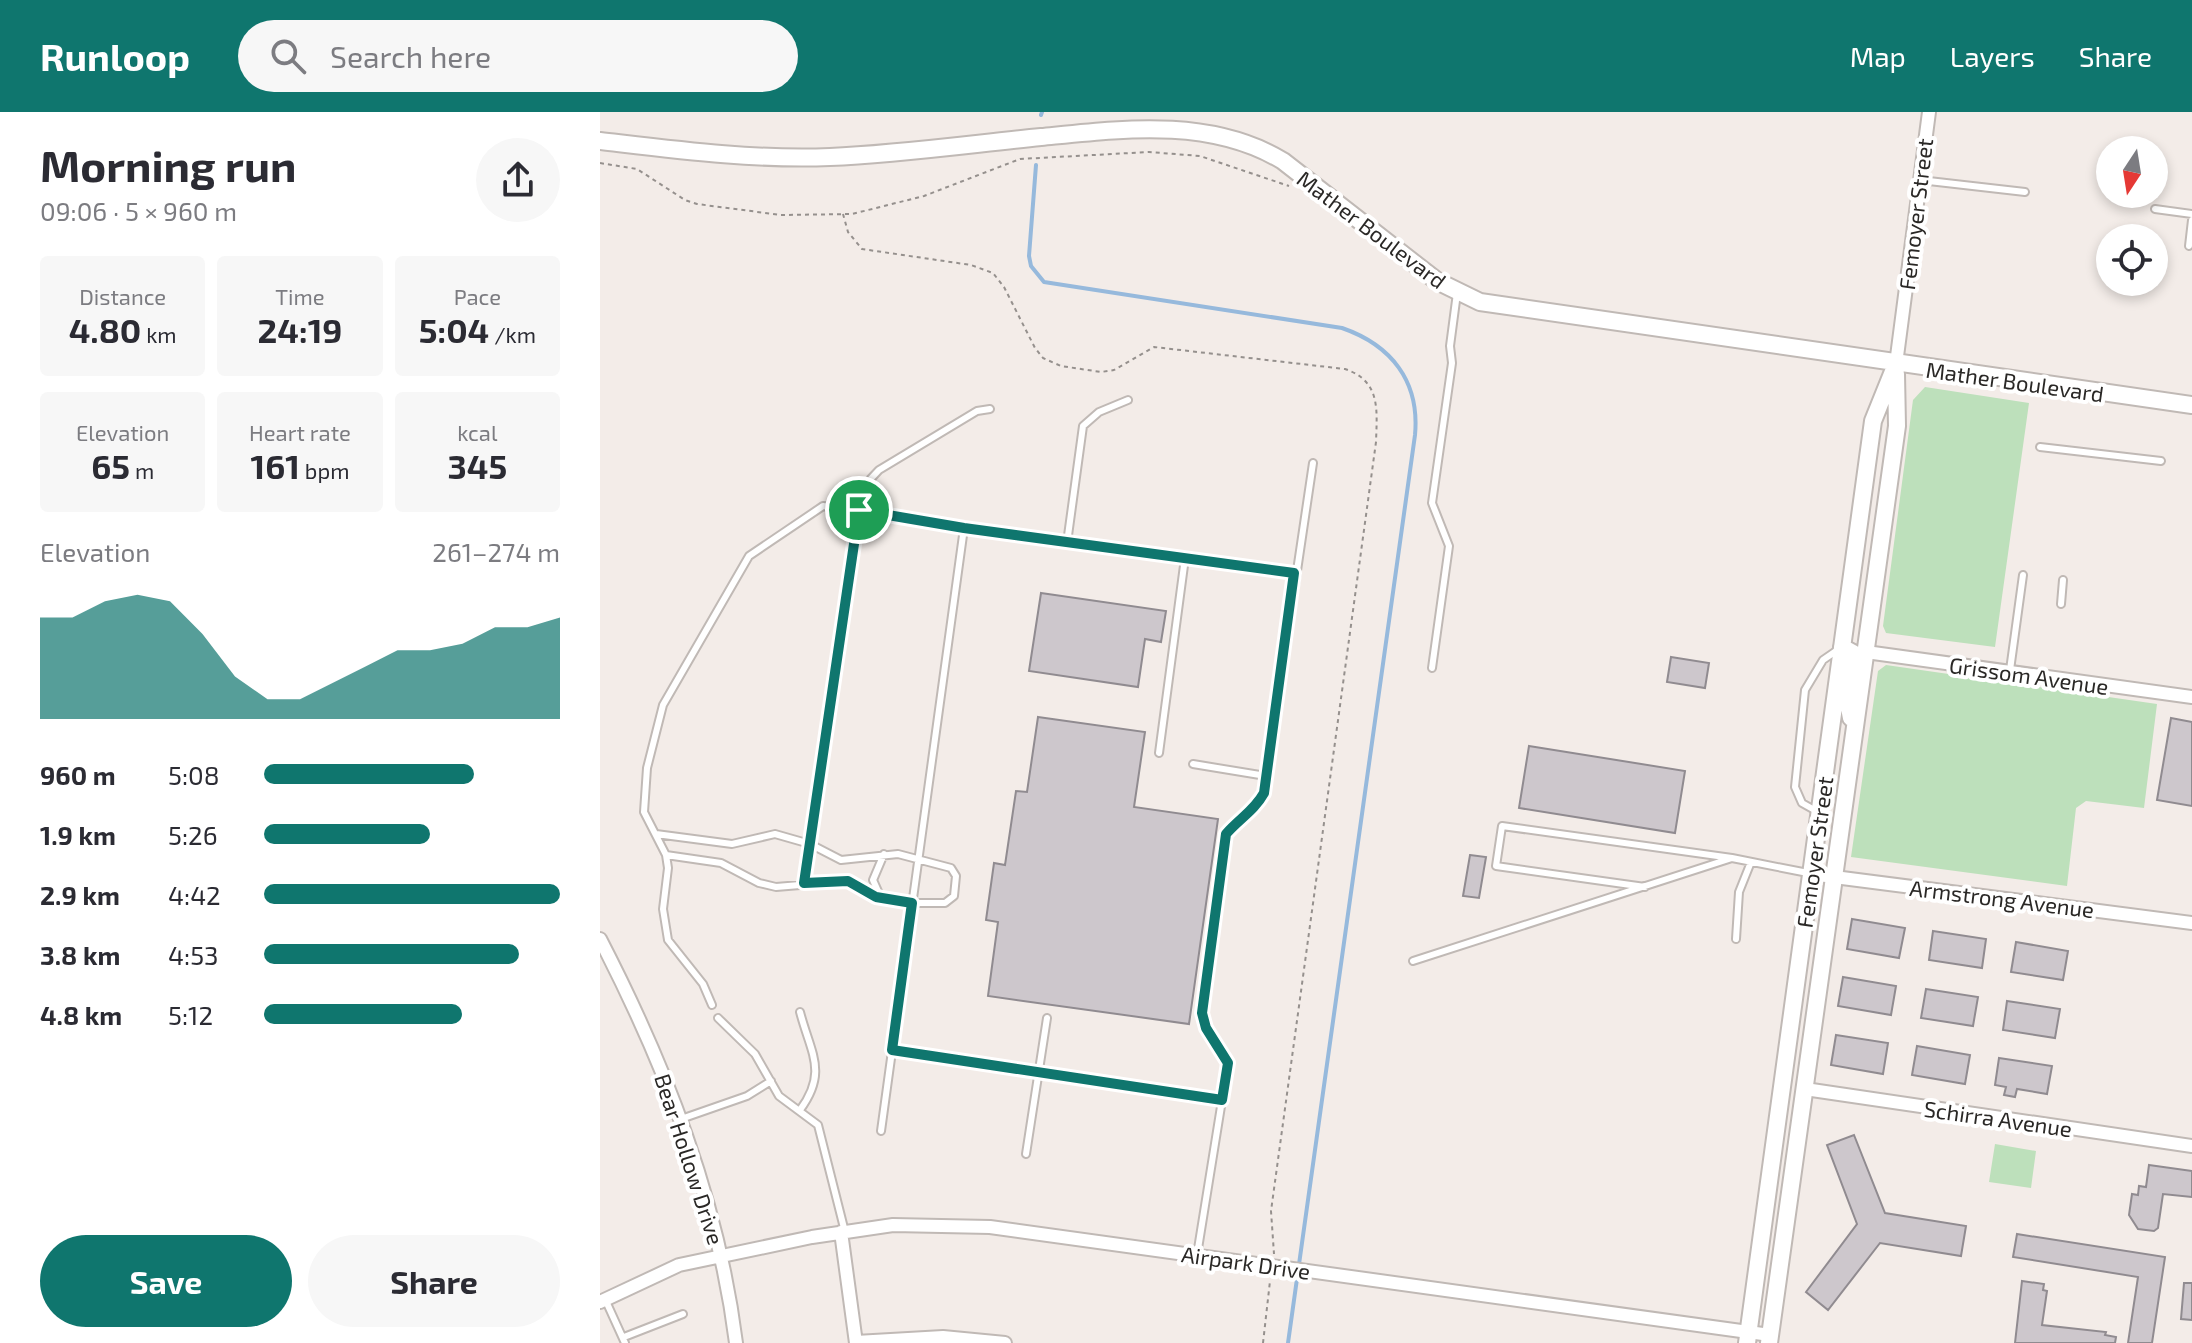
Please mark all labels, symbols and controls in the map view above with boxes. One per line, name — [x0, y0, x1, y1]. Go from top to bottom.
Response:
search box — [238, 20, 798, 92]
text: Runloop — [40, 33, 190, 79]
icon: search — [266, 34, 310, 78]
text: Search here — [330, 38, 491, 74]
text: Map — [1850, 39, 1906, 73]
text: Layers — [1950, 39, 2035, 73]
text: Share — [2079, 39, 2152, 73]
north arrow — [2096, 136, 2168, 208]
map controls — [2096, 136, 2168, 296]
street label: Femoyer Street — [1893, 137, 1937, 291]
text: Morning run — [40, 138, 296, 191]
button: share — [476, 138, 560, 222]
street label: Mather Boulevard — [1293, 165, 1451, 293]
text: 09:06 · 5 × 960 m — [40, 195, 237, 226]
button: locate — [2096, 224, 2168, 296]
text: Distance — [79, 283, 166, 309]
text: Time — [275, 283, 325, 309]
text: Pace — [454, 283, 501, 309]
text: 4.80 — [69, 309, 141, 350]
text: 24:19 — [258, 309, 342, 350]
text: 5:04 — [419, 309, 489, 350]
text: km — [141, 321, 177, 347]
text: /km — [489, 321, 536, 347]
street label: Mather Boulevard — [1924, 356, 2106, 406]
text: Elevation — [76, 419, 169, 445]
text: Heart rate — [249, 419, 351, 445]
text: kcal — [457, 419, 497, 445]
text: 65 — [91, 445, 130, 486]
text: 161 — [251, 445, 300, 486]
text: 345 — [447, 445, 507, 486]
text: m — [130, 457, 154, 483]
text: bpm — [300, 457, 349, 483]
pin — [825, 476, 893, 544]
icon: arrive — [837, 488, 881, 532]
text: Elevation — [40, 536, 150, 567]
text: 261–274 m — [432, 536, 560, 567]
street label: Grissom Avenue — [1948, 651, 2110, 699]
text: 960 m — [40, 759, 116, 790]
text: 5:08 — [168, 759, 220, 790]
street label: Femoyer Street — [1791, 775, 1837, 929]
text: 1.9 km — [40, 819, 116, 850]
text: 5:26 — [168, 819, 218, 850]
street label: Armstrong Avenue — [1908, 874, 2096, 922]
text: 2.9 km — [40, 879, 120, 910]
text: 4:42 — [168, 879, 221, 910]
text: 3.8 km — [40, 939, 120, 970]
text: 4:53 — [168, 939, 219, 970]
text: 4.8 km — [40, 999, 122, 1030]
text: 5:12 — [168, 999, 213, 1030]
street label: Bear Hollow Drive — [650, 1070, 730, 1248]
street label: Schirra Avenue — [1922, 1095, 2074, 1141]
button: Save — [40, 1235, 292, 1327]
button: Share — [308, 1235, 560, 1327]
street label: Airpark Drive — [1180, 1240, 1312, 1284]

